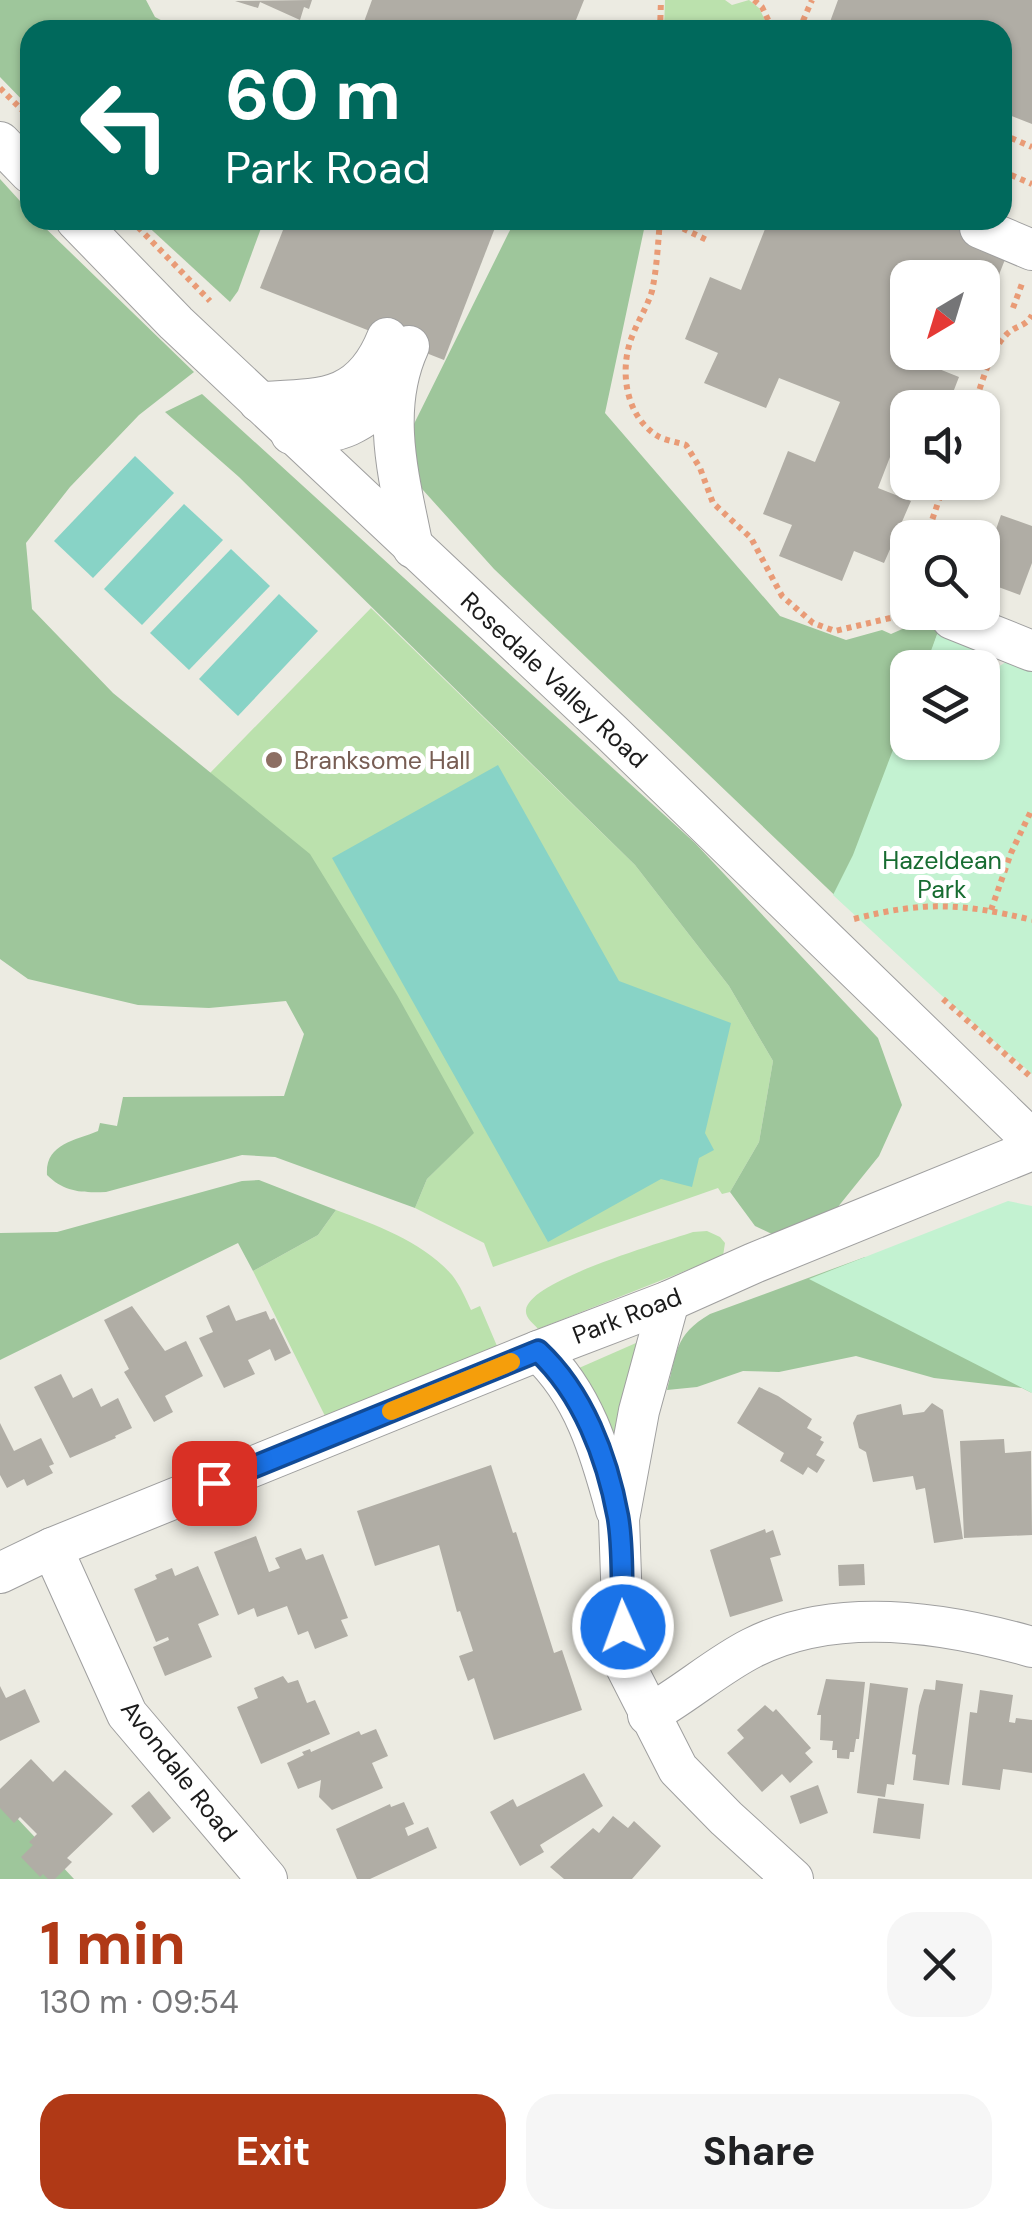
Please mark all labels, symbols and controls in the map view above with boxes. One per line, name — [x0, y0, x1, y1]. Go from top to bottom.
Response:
text: 60 m — [225, 50, 401, 141]
icon: left — [60, 60, 190, 190]
text: Park Road — [225, 138, 431, 197]
north arrow — [890, 260, 1000, 370]
map controls — [890, 260, 1000, 760]
button: sound — [890, 390, 1000, 500]
button: search — [890, 520, 1000, 630]
street label: Rosedale Valley Road — [454, 585, 654, 775]
button: layers — [890, 650, 1000, 760]
place label: Branksome Hall — [294, 744, 470, 777]
marker: Branksome Hall — [263, 749, 285, 771]
park label: Hazeldean Park — [882, 844, 1002, 906]
street label: Park Road — [568, 1280, 686, 1352]
pin — [172, 1441, 257, 1526]
icon: arrive — [187, 1456, 242, 1511]
position arrow — [571, 1575, 675, 1679]
street label: Avondale Road — [113, 1693, 245, 1849]
text: 1 min — [40, 1904, 186, 1983]
button: close — [887, 1912, 992, 2017]
text: 130 m · 09:54 — [40, 1981, 239, 2023]
button: Exit — [40, 2094, 506, 2209]
button: Share — [526, 2094, 992, 2209]

